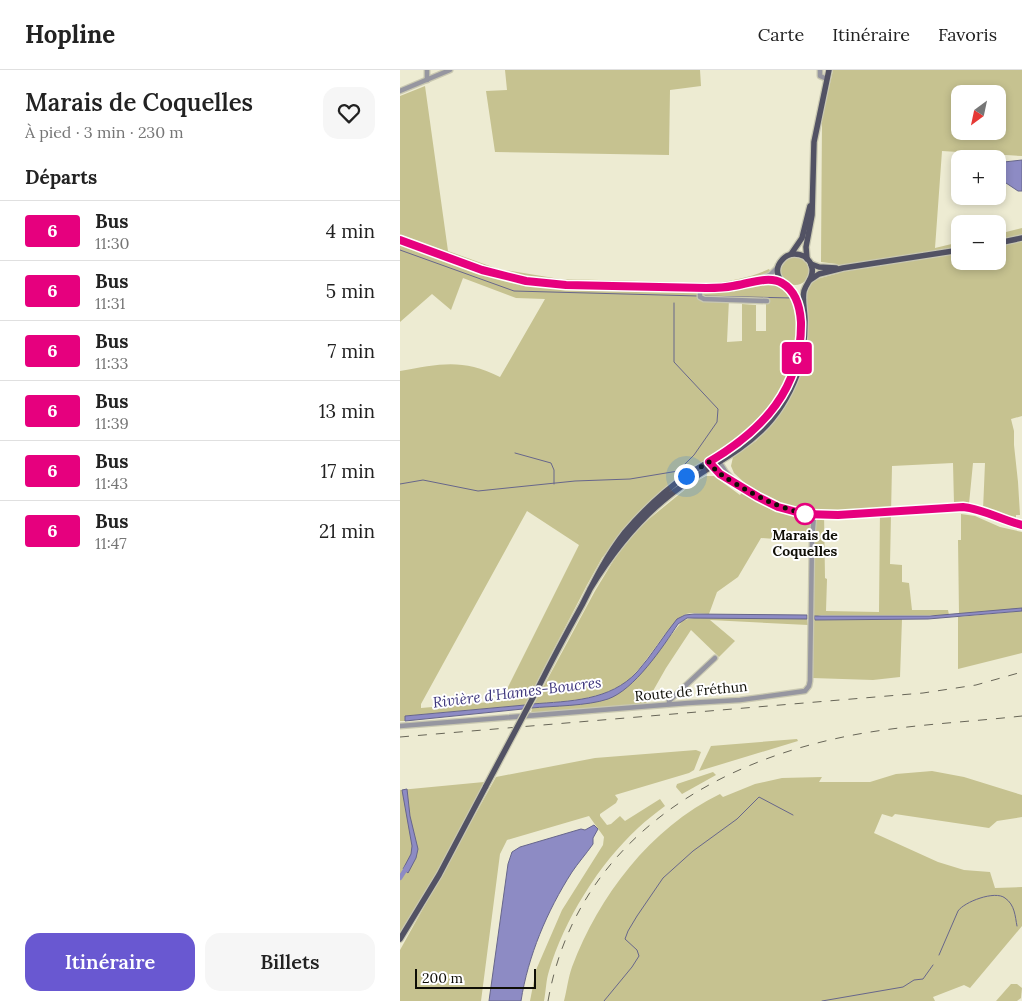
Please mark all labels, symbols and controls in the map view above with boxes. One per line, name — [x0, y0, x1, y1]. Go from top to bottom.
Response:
text: Hopline — [25, 19, 115, 50]
text: Carte — [758, 23, 804, 46]
text: Itinéraire — [832, 23, 910, 46]
text: Favoris — [938, 23, 997, 46]
north arrow — [951, 85, 1006, 140]
map controls — [951, 85, 1006, 270]
text: Marais de Coquelles — [25, 87, 253, 118]
button: heart — [323, 87, 375, 139]
text: À pied · 3 min · 230 m — [25, 122, 184, 142]
button: + — [951, 150, 1006, 205]
text: Départs — [25, 165, 97, 189]
text: Bus — [95, 209, 128, 233]
button: − — [951, 215, 1006, 270]
text: 6 — [47, 219, 58, 242]
text: 4 min — [326, 219, 375, 243]
text: 11:30 — [95, 233, 130, 253]
text: Bus — [95, 269, 128, 293]
text: 6 — [47, 279, 58, 302]
text: 5 min — [326, 279, 375, 303]
text: 11:31 — [95, 293, 125, 313]
text: Bus — [95, 329, 128, 353]
text: 6 — [47, 339, 58, 362]
text: 7 min — [327, 339, 375, 363]
line badge: 6 — [781, 342, 813, 374]
text: 6 — [792, 346, 802, 369]
text: 11:33 — [95, 353, 128, 373]
text: Bus — [95, 389, 128, 413]
text: 6 — [47, 399, 58, 422]
text: 13 min — [319, 399, 375, 423]
text: 11:39 — [95, 413, 129, 433]
text: Bus — [95, 449, 128, 473]
text: 6 — [47, 459, 58, 482]
text: 17 min — [320, 459, 375, 483]
your location — [674, 464, 699, 489]
text: 11:43 — [95, 473, 128, 493]
marker: Marais de Coquelles — [794, 503, 816, 525]
text: Bus — [95, 509, 128, 533]
text: 6 — [47, 519, 58, 542]
text: 21 min — [319, 519, 375, 543]
place label: Marais de Coquelles — [772, 526, 838, 560]
text: 11:47 — [95, 533, 127, 553]
water label: Rivière d'Hames-Boucres — [432, 672, 602, 712]
street label: Route de Fréthun — [634, 677, 749, 705]
button: Itinéraire — [25, 933, 195, 991]
button: Billets — [205, 933, 375, 991]
scale bar — [415, 966, 536, 989]
text: 200 m — [422, 969, 463, 987]

